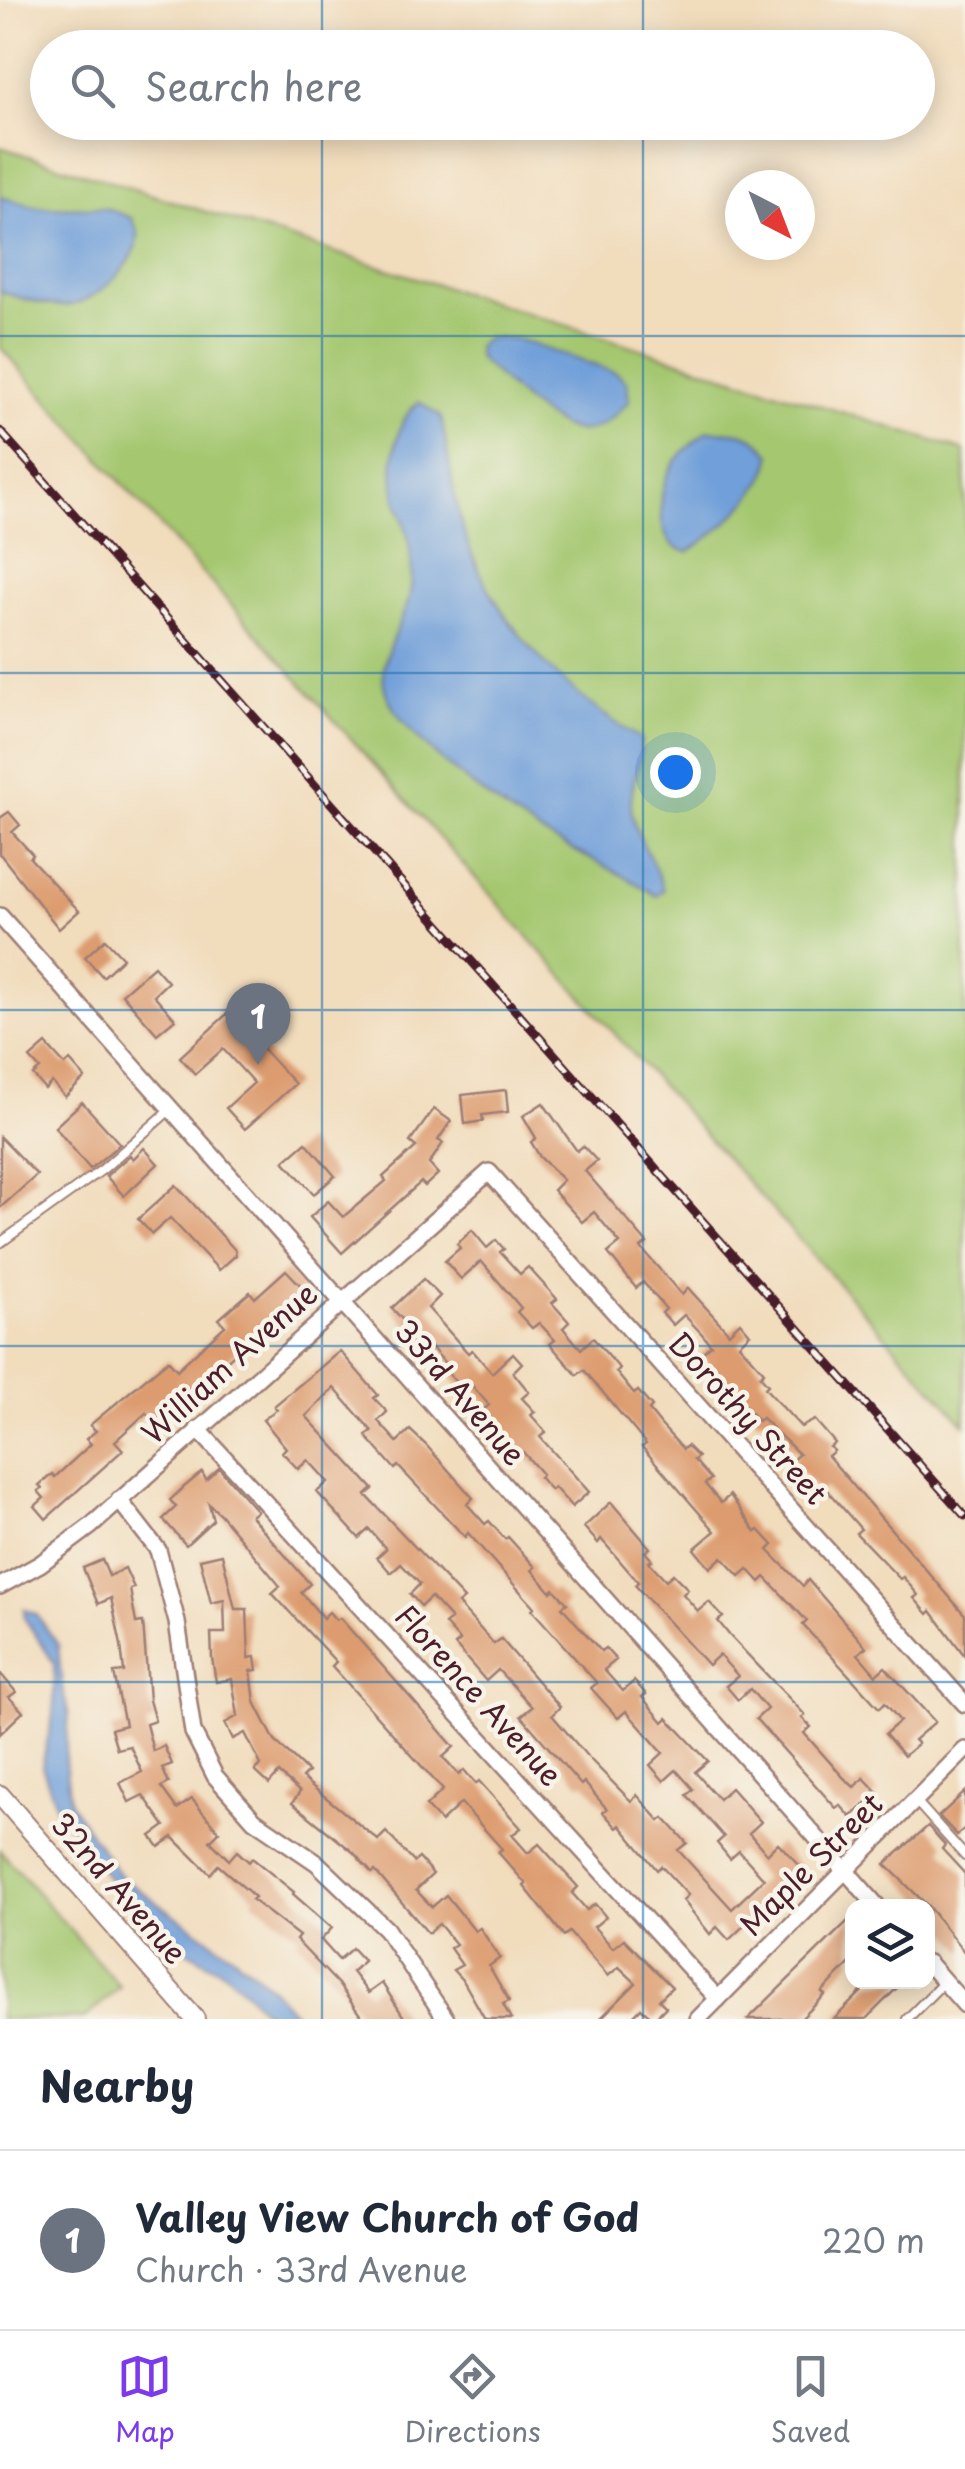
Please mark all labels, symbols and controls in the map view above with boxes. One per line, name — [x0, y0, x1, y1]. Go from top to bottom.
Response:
search box — [30, 30, 935, 140]
text: Search here — [145, 57, 362, 114]
icon: search — [65, 58, 120, 113]
north arrow — [725, 170, 815, 260]
your location — [650, 747, 701, 798]
pin: 1 — [226, 982, 290, 1065]
street label: William Avenue — [130, 1271, 326, 1453]
street label: 33rd Avenue — [385, 1308, 537, 1474]
street label: Dorothy Street — [659, 1321, 839, 1514]
street label: Florence Avenue — [386, 1594, 574, 1795]
street label: Maple Street — [728, 1781, 892, 1945]
street label: 32nd Avenue — [41, 1802, 198, 1973]
map controls — [845, 1899, 935, 1989]
button: layers — [845, 1899, 935, 1989]
text: Nearby — [40, 2053, 194, 2116]
text: Valley View Church of God — [135, 2188, 639, 2245]
text: 1 — [65, 2216, 80, 2264]
text: 220 m — [822, 2216, 925, 2264]
text: Church · 33rd Avenue — [135, 2245, 467, 2293]
tab: Map — [115, 2349, 175, 2452]
tab: Directions — [405, 2349, 541, 2452]
tab: Saved — [771, 2349, 850, 2452]

